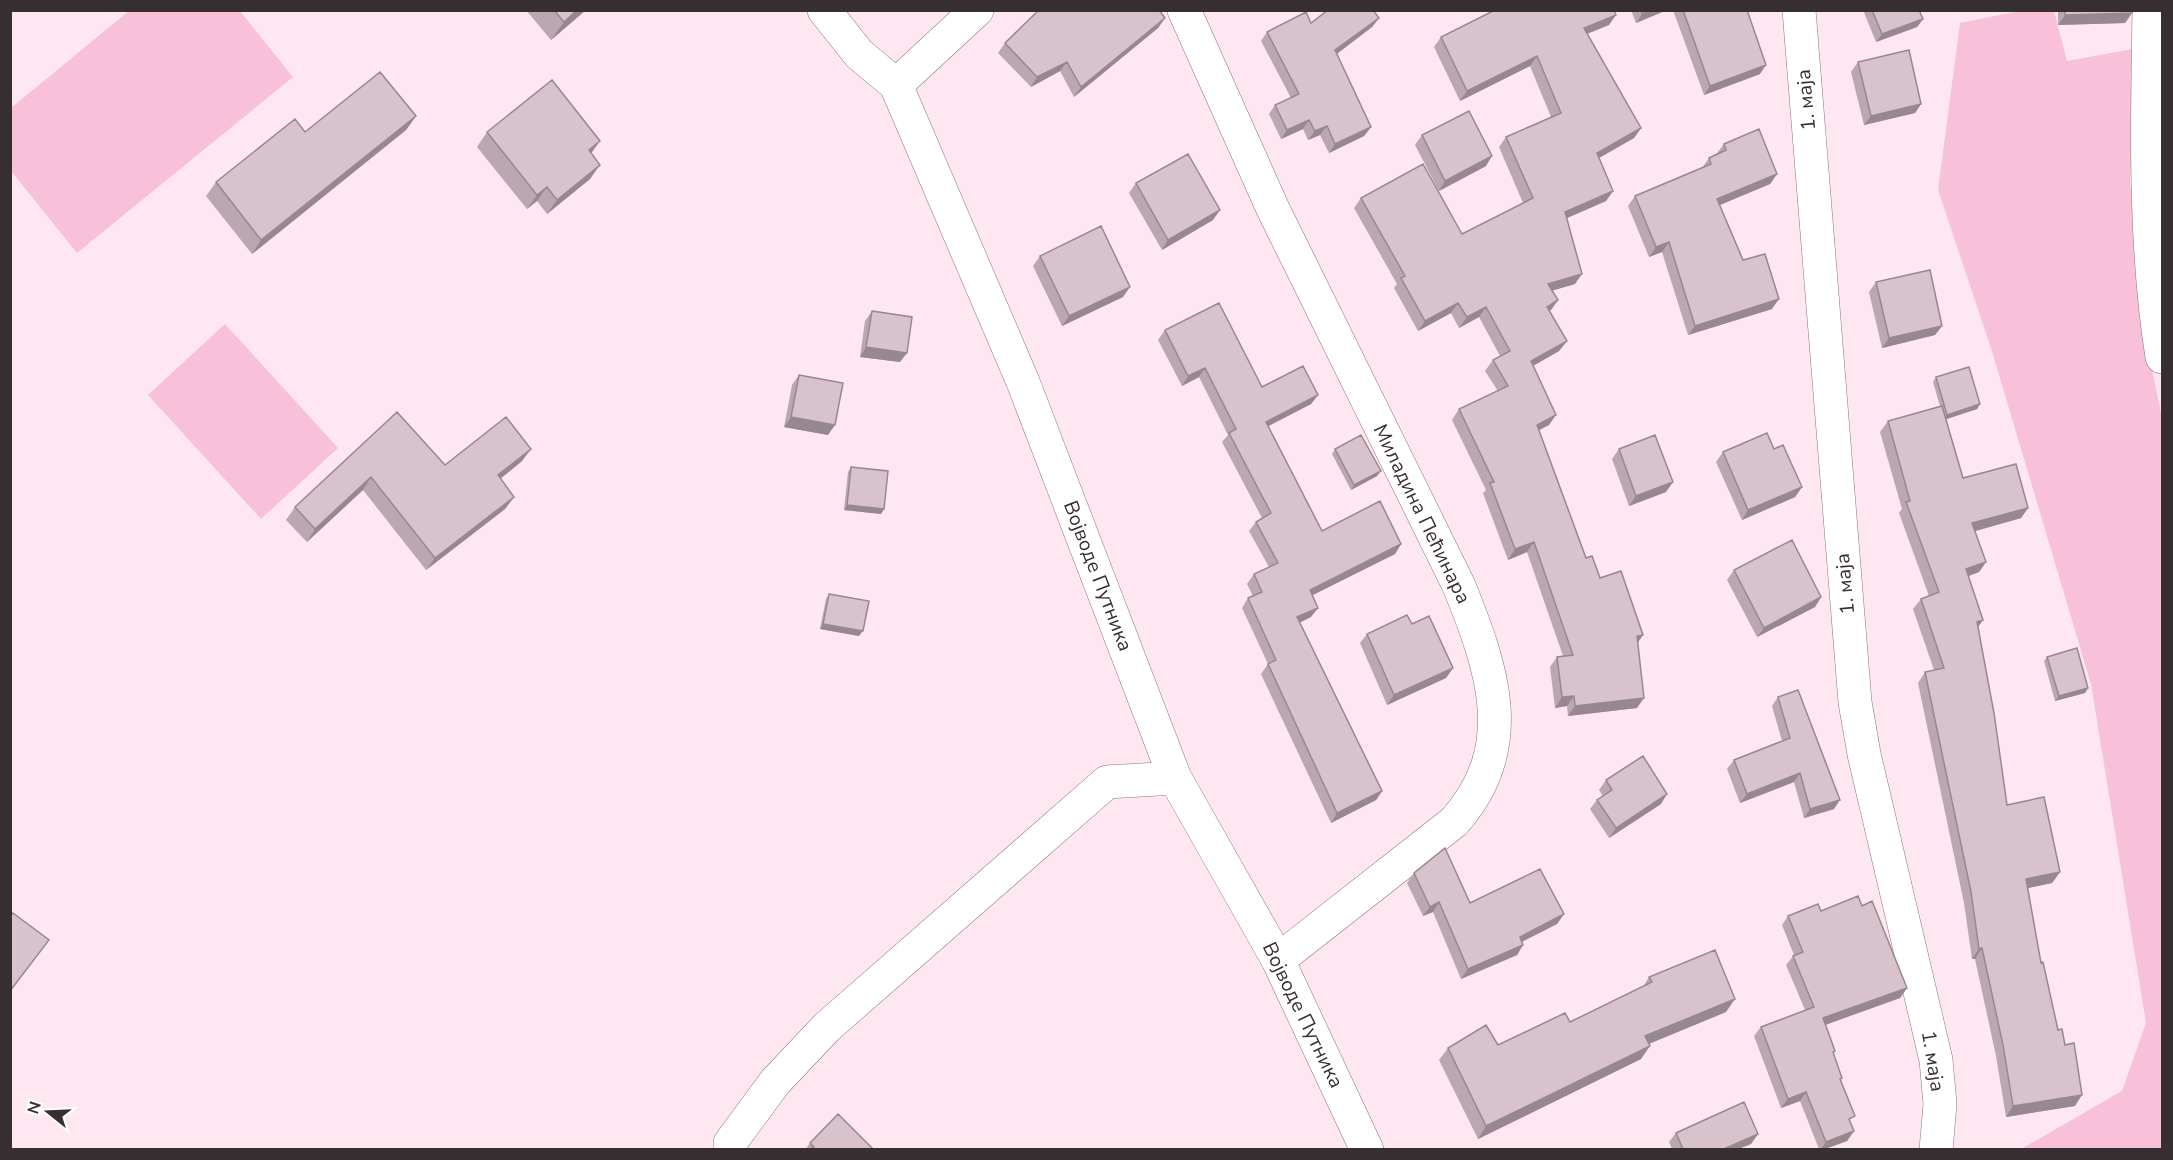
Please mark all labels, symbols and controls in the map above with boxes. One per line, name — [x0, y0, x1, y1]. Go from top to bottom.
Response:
street label: 1. маја — [1790, 68, 1822, 132]
street label: Миладина Пећинара — [1367, 420, 1477, 608]
street label: Војводе Путника — [1057, 497, 1139, 655]
street label: 1. маја — [1829, 552, 1861, 616]
street label: Војводе Путника — [1256, 938, 1350, 1092]
street label: 1. маја — [1915, 1029, 1951, 1093]
north arrow — [18, 1082, 78, 1142]
text: N — [22, 1099, 47, 1117]

